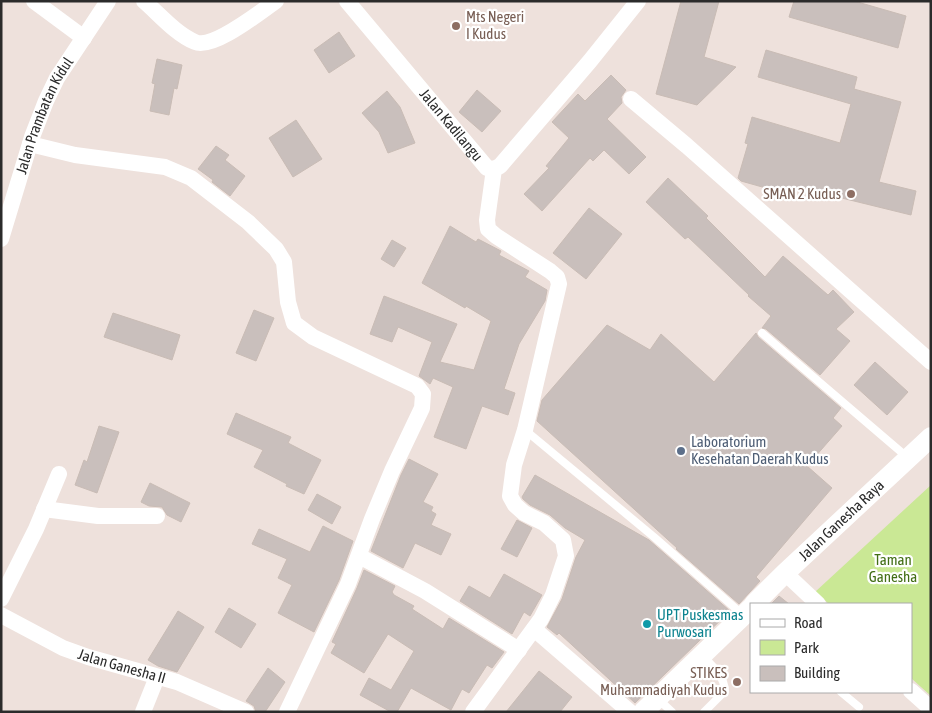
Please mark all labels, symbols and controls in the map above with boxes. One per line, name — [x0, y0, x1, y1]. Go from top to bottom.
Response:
place label: Mts Negeri I Kudus — [466, 8, 524, 42]
marker: Mts Negeri I Kudus — [450, 20, 462, 32]
street label: Jalan Prambatan Kidul — [12, 54, 76, 176]
street label: Jalan Kadilangu — [416, 85, 486, 164]
place label: SMAN 2 Kudus — [763, 185, 841, 202]
marker: SMAN 2 Kudus — [845, 188, 857, 200]
place label: Laboratorium Kesehatan Daerah Kudus — [691, 433, 829, 467]
marker: Laboratorium Kesehatan Daerah Kudus — [675, 445, 687, 457]
street label: Jalan Ganesha Raya — [795, 476, 887, 564]
park label: Taman Ganesha — [869, 551, 917, 585]
legend — [750, 603, 912, 693]
place label: UPT Puskesmas Purwosari — [657, 606, 743, 640]
text: Road — [794, 614, 823, 631]
marker: UPT Puskesmas Purwosari — [641, 618, 653, 630]
text: Park — [794, 639, 819, 656]
street label: Jalan Ganesha II — [76, 645, 168, 686]
place label: STIKES Muhammadiyah Kudus — [600, 664, 727, 698]
text: Building — [794, 664, 840, 681]
marker: STIKES Muhammadiyah Kudus — [731, 676, 743, 688]

